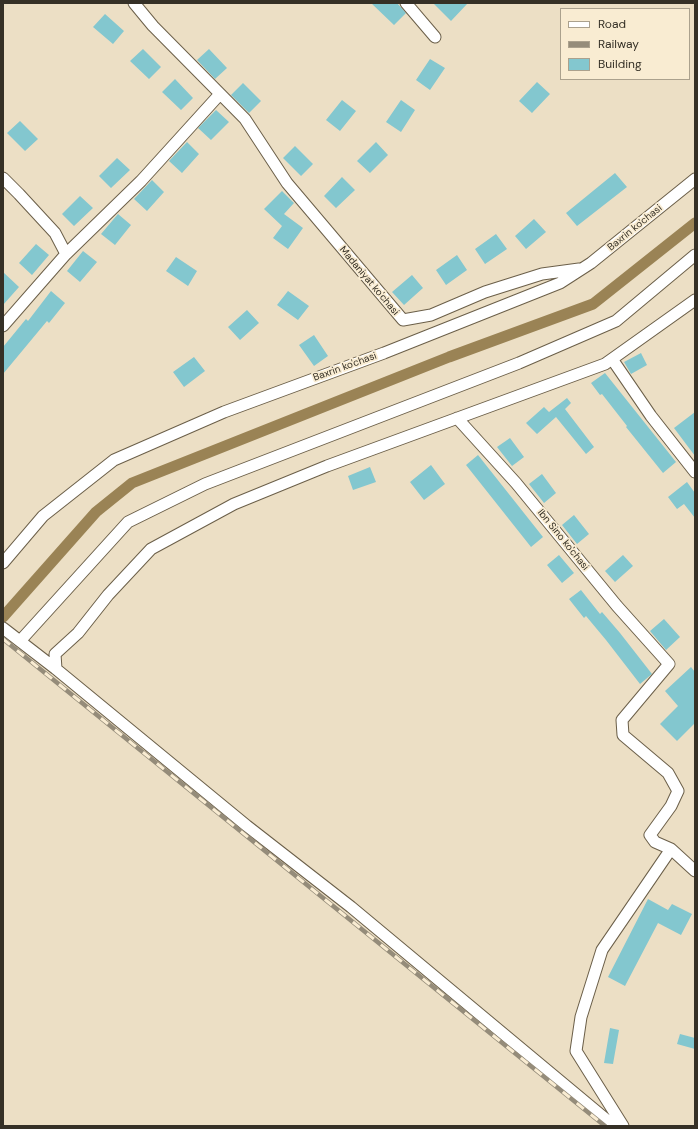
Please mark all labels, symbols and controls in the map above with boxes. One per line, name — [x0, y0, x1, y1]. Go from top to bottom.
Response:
legend — [560, 8, 690, 80]
text: Road — [598, 16, 626, 32]
text: Railway — [598, 36, 639, 52]
text: Building — [598, 56, 642, 72]
street label: Baxrin ko'chasi — [605, 202, 665, 254]
street label: Madaniyat ko'chasi — [337, 244, 401, 318]
street label: Baxrin ko'chasi — [312, 350, 378, 384]
street label: Ibn Sino ko'chasi — [535, 507, 591, 573]

